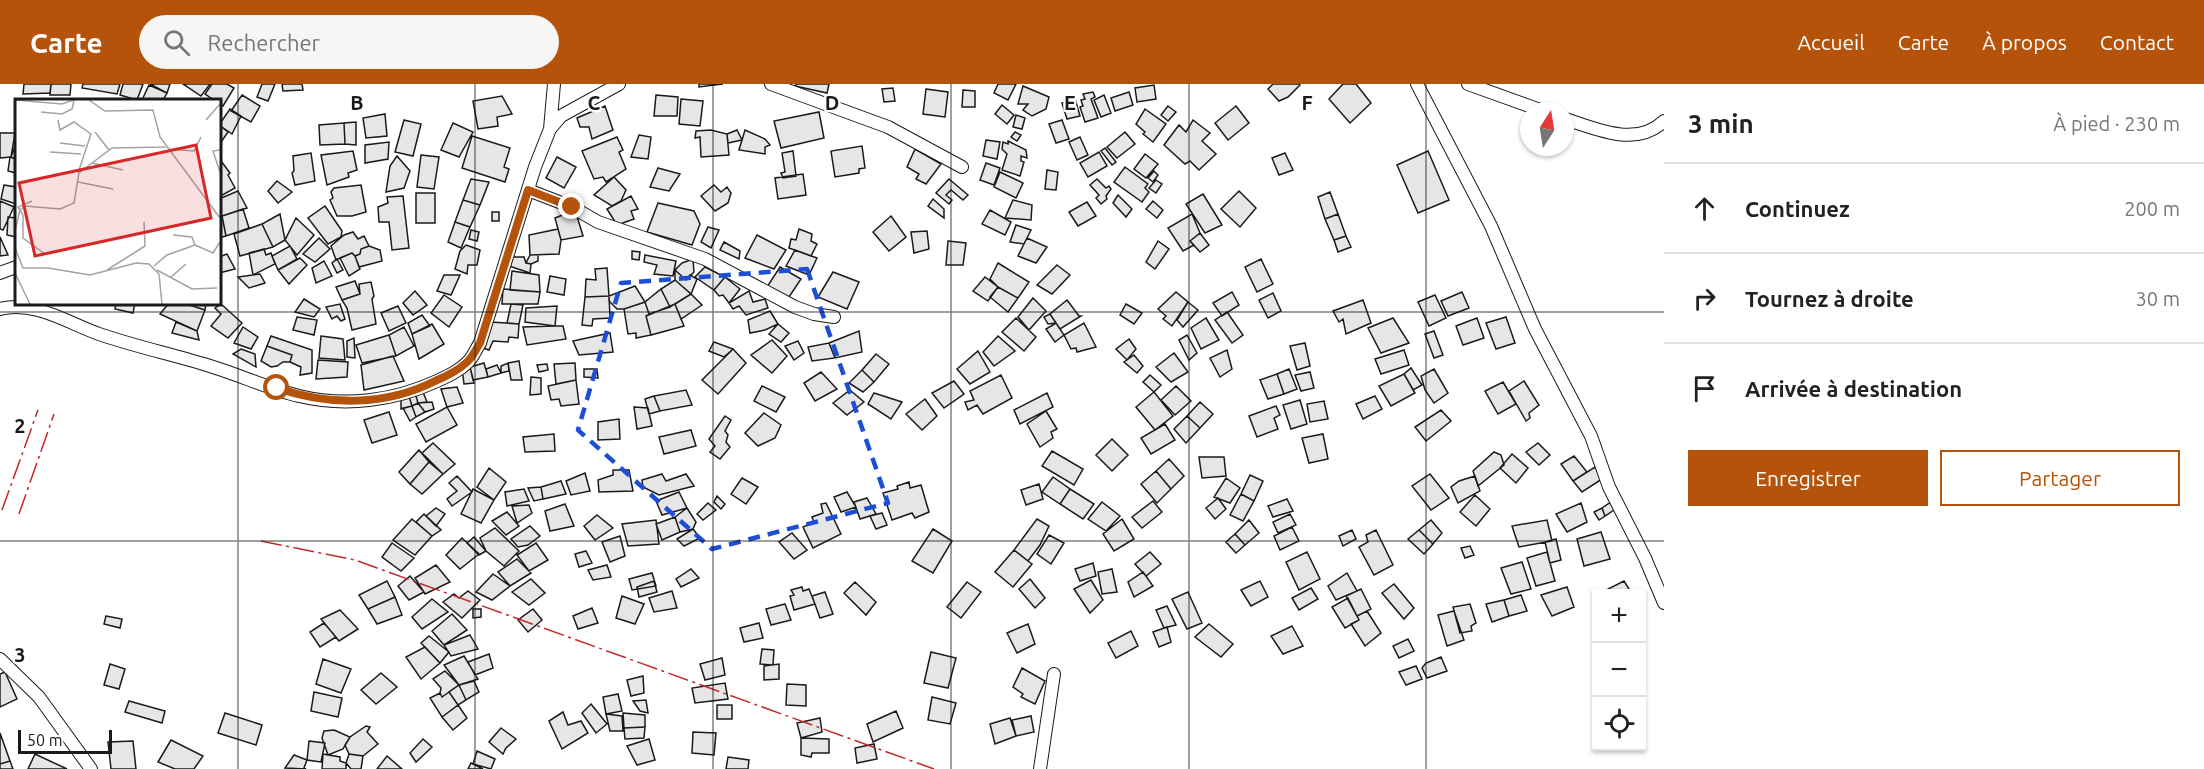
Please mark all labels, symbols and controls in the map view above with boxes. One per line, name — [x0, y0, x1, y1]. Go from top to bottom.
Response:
search box — [139, 15, 559, 69]
icon: search — [160, 26, 193, 59]
text: Carte — [30, 27, 103, 58]
text: Rechercher — [208, 30, 320, 55]
text: Accueil — [1797, 30, 1865, 54]
text: Carte — [1898, 30, 1949, 54]
text: À propos — [1982, 30, 2067, 54]
text: Contact — [2100, 30, 2174, 54]
text: B — [350, 91, 364, 114]
text: C — [588, 91, 601, 114]
text: D — [825, 91, 839, 114]
text: E — [1064, 91, 1076, 114]
text: F — [1301, 91, 1313, 114]
inset map — [15, 99, 220, 304]
north arrow — [1520, 102, 1574, 156]
text: 3 min — [1688, 109, 1754, 138]
text: À pied · 230 m — [2053, 112, 2180, 135]
icon: ahead — [1688, 192, 1721, 225]
route end — [558, 193, 584, 219]
text: Continuez — [1745, 196, 1850, 221]
text: 200 m — [2124, 197, 2180, 220]
icon: right — [1688, 282, 1721, 315]
text: Tournez à droite — [1745, 286, 1914, 311]
text: 30 m — [2136, 287, 2180, 310]
icon: arrive — [1688, 372, 1721, 405]
route start — [263, 374, 289, 400]
text: Arrivée à destination — [1745, 376, 1962, 401]
text: 2 — [14, 414, 26, 437]
button: Enregistrer — [1688, 450, 1928, 506]
button: Partager — [1940, 450, 2180, 506]
map controls — [1592, 589, 1646, 751]
button: + — [1592, 589, 1646, 643]
text: 3 — [14, 643, 26, 666]
button: − — [1592, 643, 1646, 697]
button: locate — [1592, 697, 1646, 751]
scale bar — [18, 727, 112, 754]
text: 50 m — [27, 731, 63, 749]

